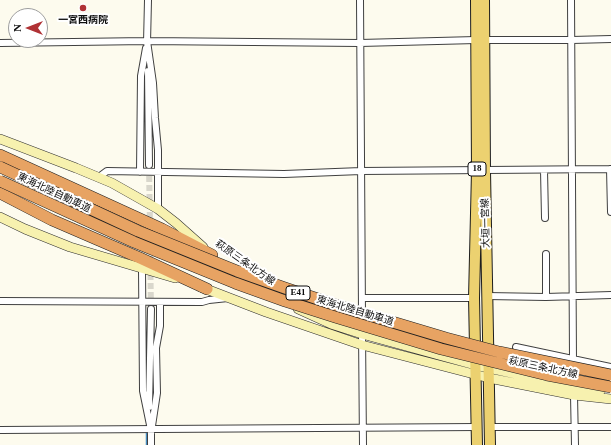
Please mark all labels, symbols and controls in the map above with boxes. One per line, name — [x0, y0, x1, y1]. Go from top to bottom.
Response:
marker: 一宮西病院 — [78, 3, 88, 13]
north arrow — [8, 8, 48, 48]
place label: 一宮西病院 — [58, 14, 108, 26]
text: N — [11, 24, 23, 32]
road number: 18 — [468, 162, 486, 176]
street label: 東海北陸自動車道 — [15, 171, 93, 215]
street label: 大垣一宮線 — [480, 198, 492, 248]
street label: 萩原三条北方線 — [213, 238, 277, 288]
road number: E41 — [286, 286, 310, 300]
street label: 東海北陸自動車道 — [315, 294, 395, 328]
street label: 萩原三条北方線 — [508, 355, 578, 381]

